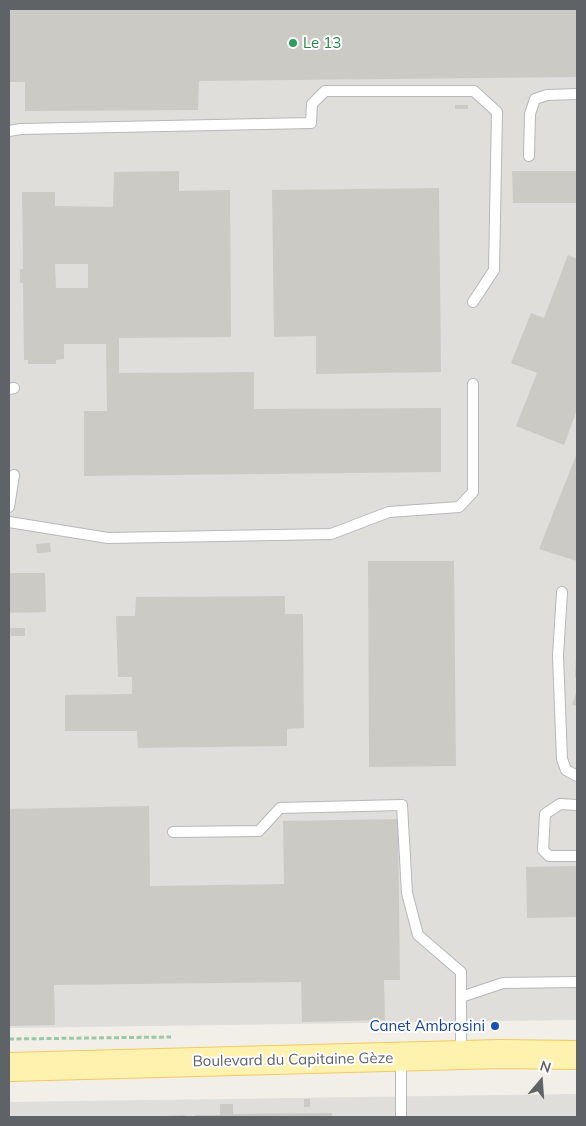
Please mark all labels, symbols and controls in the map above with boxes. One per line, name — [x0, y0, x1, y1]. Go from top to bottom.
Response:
place label: Le 13 — [303, 34, 341, 52]
marker: Le 13 — [287, 37, 299, 49]
place label: Canet Ambrosini — [369, 1017, 485, 1035]
marker: Canet Ambrosini — [489, 1020, 501, 1032]
street label: Boulevard du Capitaine Gèze — [192, 1049, 394, 1071]
north arrow — [516, 1056, 566, 1106]
text: N — [538, 1057, 553, 1077]

